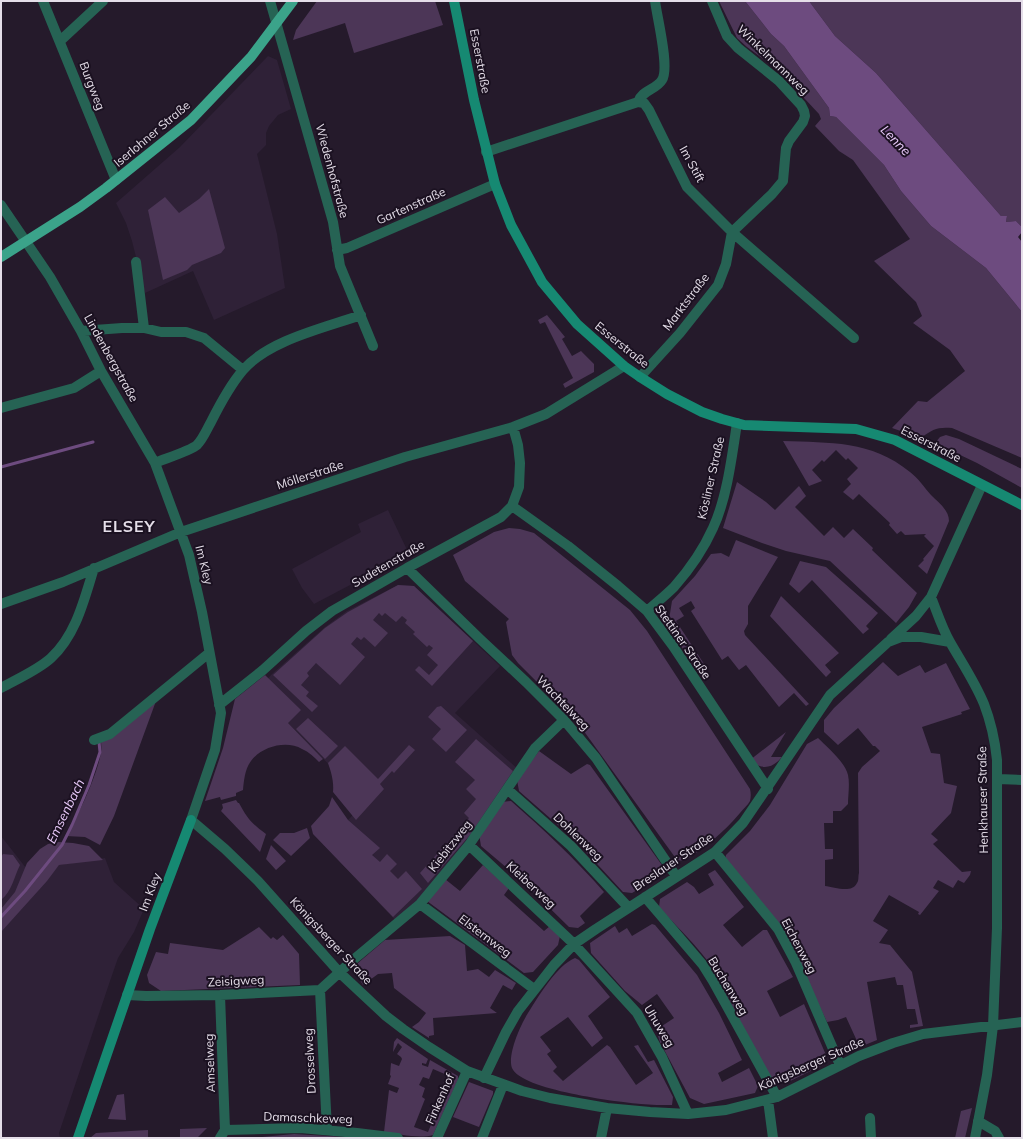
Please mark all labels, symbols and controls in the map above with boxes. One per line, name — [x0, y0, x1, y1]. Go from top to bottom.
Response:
street label: Winkelmannweg — [734, 21, 813, 98]
street label: Esserstraße — [467, 27, 494, 94]
street label: Burgweg — [76, 59, 109, 112]
street label: Iserlohner Straße — [110, 97, 193, 170]
water label: Lenne — [878, 121, 914, 159]
street label: Wiedenhofstraße — [313, 122, 352, 220]
street label: Im Stift — [676, 143, 709, 185]
street label: Gartenstraße — [374, 184, 448, 227]
street label: Marktstraße — [659, 270, 712, 333]
street label: Lindenbergstraße — [81, 311, 142, 404]
street label: Esserstraße — [592, 318, 652, 371]
street label: Esserstraße — [899, 422, 964, 465]
street label: Kösliner Straße — [694, 435, 727, 521]
street label: Möllerstraße — [275, 457, 345, 492]
district label: ELSEY — [102, 516, 156, 536]
street label: Sudetenstraße — [349, 537, 427, 590]
street label: Im Kley — [192, 544, 217, 587]
street label: Stettiner Straße — [652, 602, 715, 682]
street label: Wachtelweg — [533, 672, 593, 733]
street label: Henkhauser Straße — [974, 746, 991, 854]
water label: Emsenbach — [42, 776, 88, 846]
street label: Dohlenweg — [550, 809, 606, 864]
street label: Kiebitzweg — [425, 817, 474, 875]
street label: Breslauer Straße — [630, 829, 716, 894]
street label: Kleiberweg — [503, 858, 559, 911]
street label: Im Kley — [135, 870, 164, 913]
street label: Königsberger Straße — [287, 894, 376, 987]
street label: Elsternweg — [456, 911, 515, 960]
street label: Eichenweg — [779, 916, 820, 976]
street label: Buchenweg — [705, 954, 752, 1018]
street label: Zeisigweg — [207, 972, 265, 989]
street label: Uhuweg — [641, 1002, 678, 1050]
street label: Drosselweg — [300, 1028, 319, 1094]
street label: Amselweg — [201, 1033, 218, 1093]
street label: Königsberger Straße — [756, 1034, 866, 1094]
street label: Finkenhof — [422, 1070, 458, 1127]
street label: Damaschkeweg — [263, 1108, 353, 1127]

